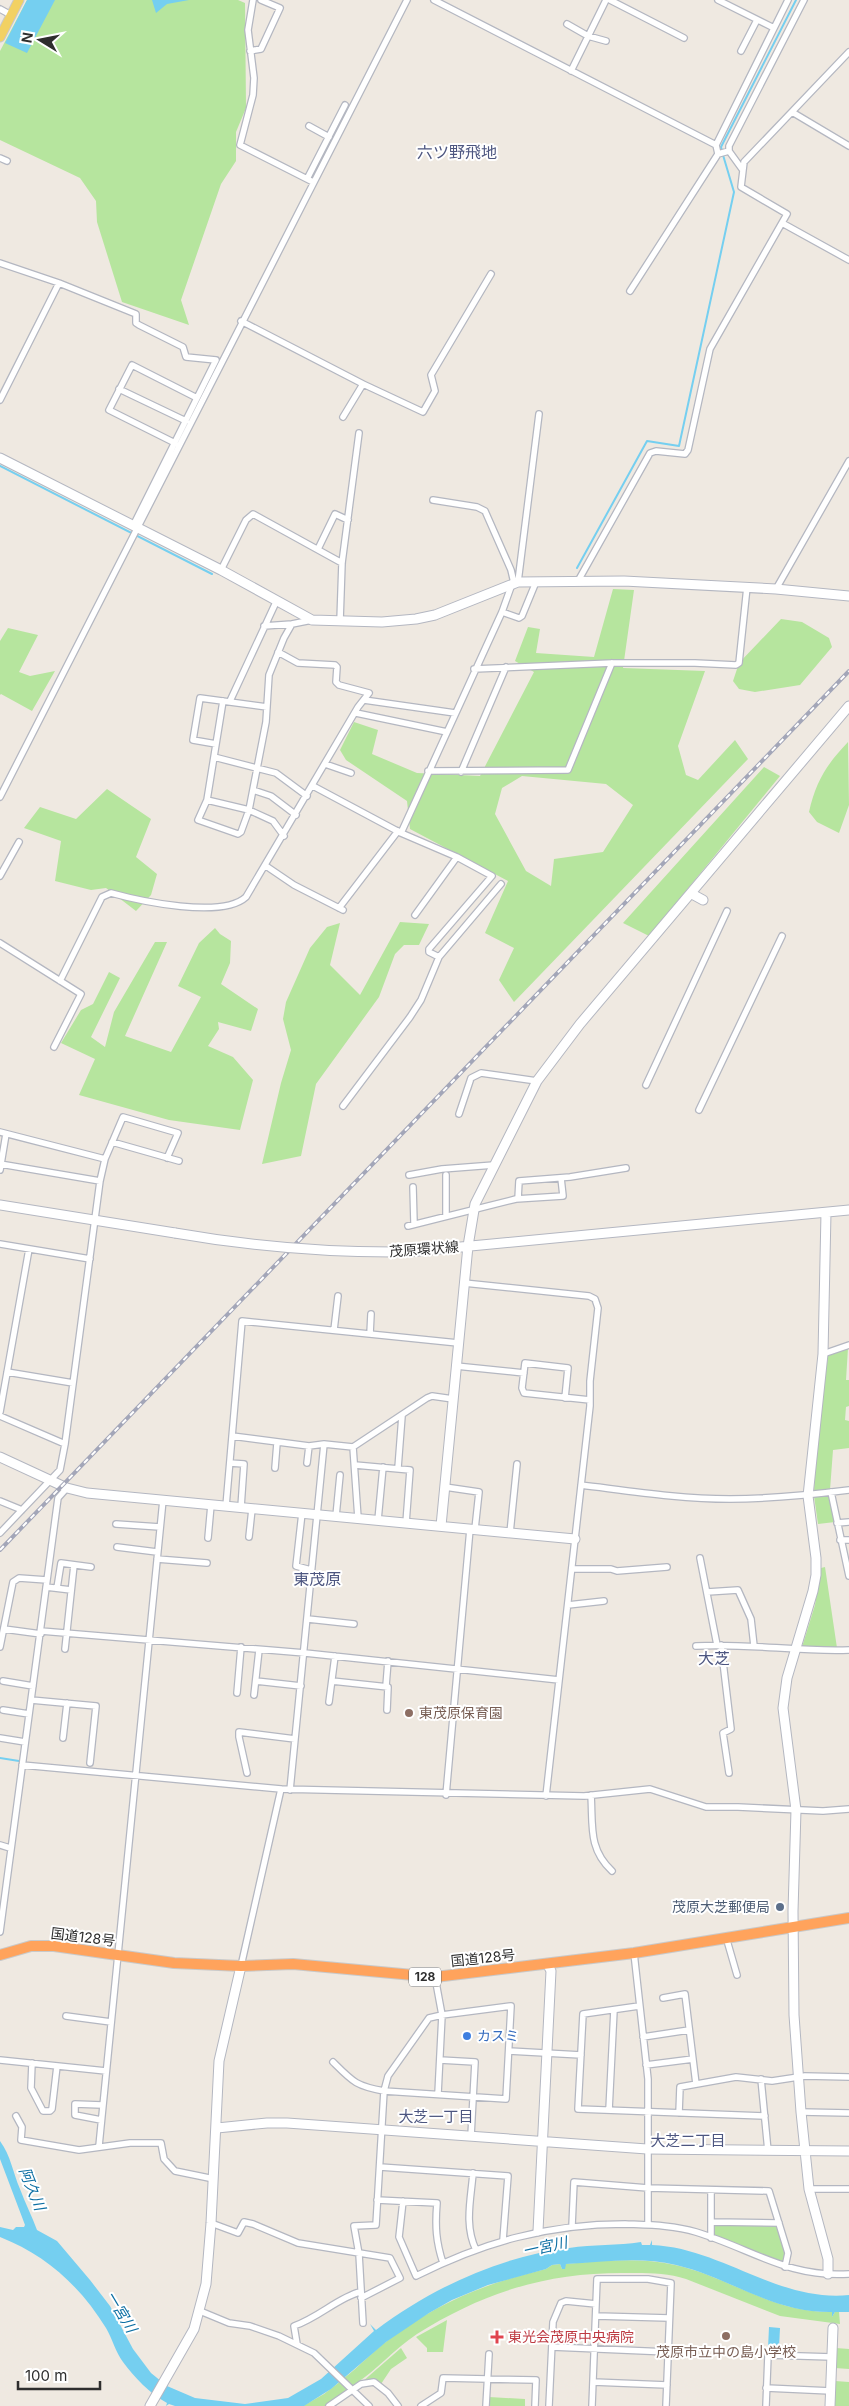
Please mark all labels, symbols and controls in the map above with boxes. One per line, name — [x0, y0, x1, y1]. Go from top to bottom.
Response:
north arrow — [15, 15, 65, 65]
text: N — [17, 31, 36, 44]
district label: 六ツ野飛地 — [417, 142, 497, 162]
street label: 茂原環状線 — [388, 1238, 459, 1259]
district label: 東茂原 — [293, 1569, 341, 1589]
district label: 大芝 — [698, 1648, 730, 1668]
place label: 東茂原保育園 — [419, 1704, 503, 1721]
marker: 東茂原保育園 — [403, 1707, 415, 1719]
place label: 茂原大芝郵便局 — [672, 1898, 770, 1915]
marker: 茂原大芝郵便局 — [774, 1901, 786, 1913]
street label: 国道128号 — [50, 1924, 116, 1949]
street label: 国道128号 — [450, 1946, 516, 1969]
road number: 128 — [409, 1968, 441, 1986]
place label: カスミ — [477, 2027, 519, 2044]
marker: カスミ — [461, 2030, 473, 2042]
district label: 大芝一丁目 — [398, 2107, 474, 2126]
district label: 大芝二丁目 — [650, 2131, 726, 2150]
water label: 阿久川 — [15, 2164, 50, 2215]
water label: 一宮川 — [521, 2232, 571, 2260]
water label: 一宮川 — [102, 2288, 142, 2338]
place label: 東光会茂原中央病院 — [508, 2328, 634, 2345]
marker: 東光会茂原中央病院 — [490, 2330, 504, 2344]
marker: 茂原市立中の島小学校 — [720, 2330, 732, 2342]
place label: 茂原市立中の島小学校 — [656, 2343, 796, 2360]
scale bar — [18, 2358, 100, 2390]
text: 100 m — [25, 2366, 67, 2385]

